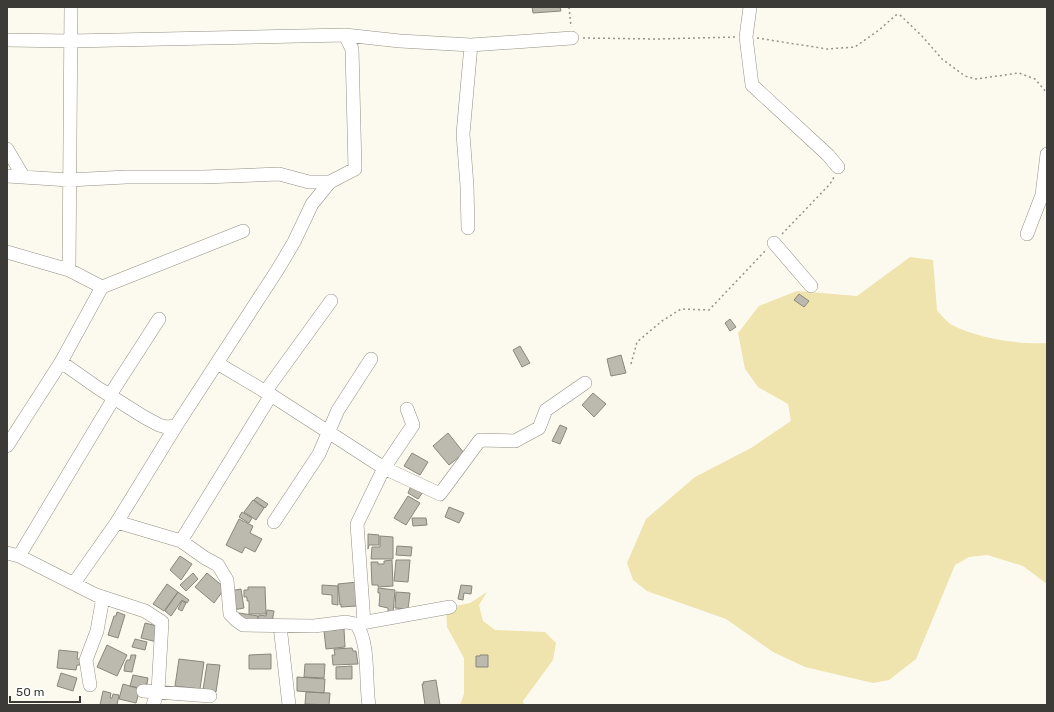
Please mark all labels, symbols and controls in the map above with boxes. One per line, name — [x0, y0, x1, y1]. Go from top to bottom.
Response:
scale bar — [10, 678, 80, 704]
text: 50 m — [16, 685, 44, 699]

